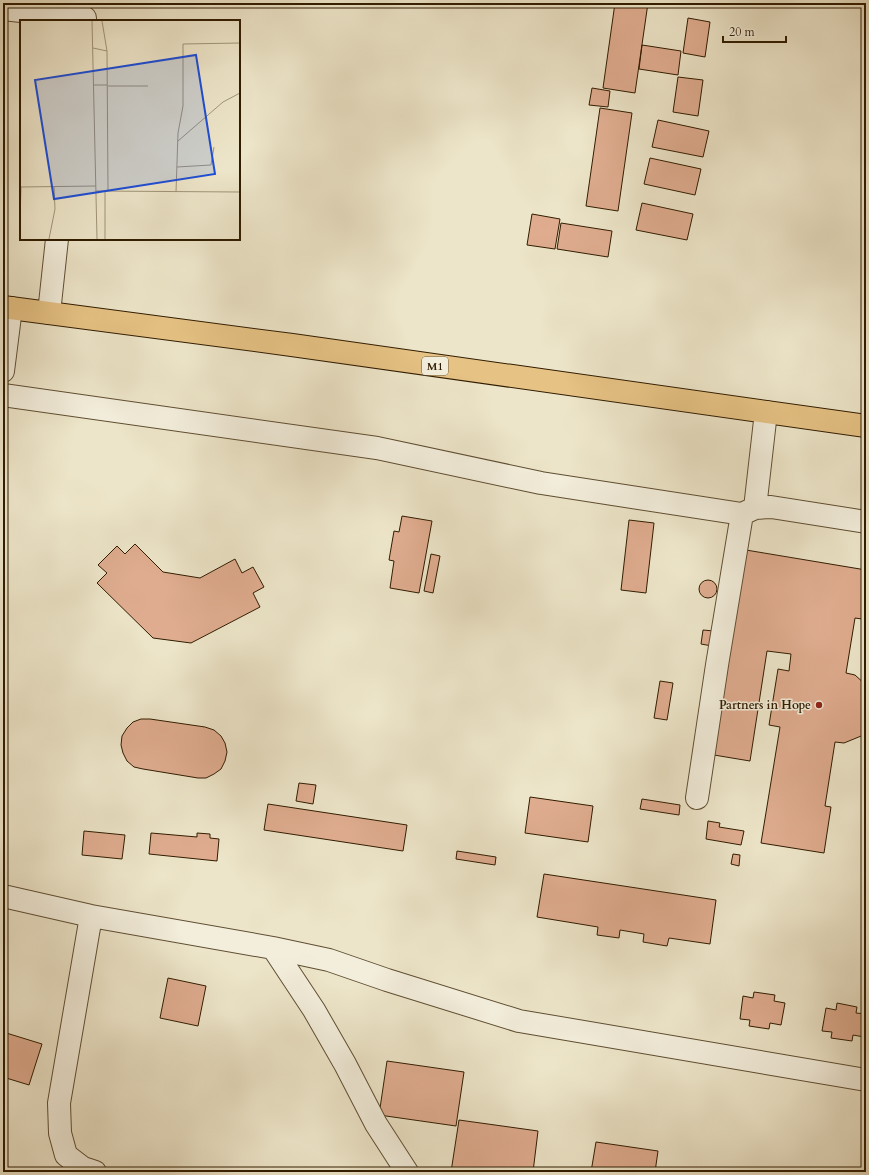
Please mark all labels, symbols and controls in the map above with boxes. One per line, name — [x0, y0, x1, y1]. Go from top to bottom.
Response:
scale bar — [723, 18, 786, 44]
inset map — [20, 20, 240, 240]
text: 20 m — [729, 24, 756, 40]
road number: M1 — [422, 357, 448, 375]
place label: Partners in Hope — [719, 697, 811, 713]
marker: Partners in Hope — [814, 700, 824, 710]

